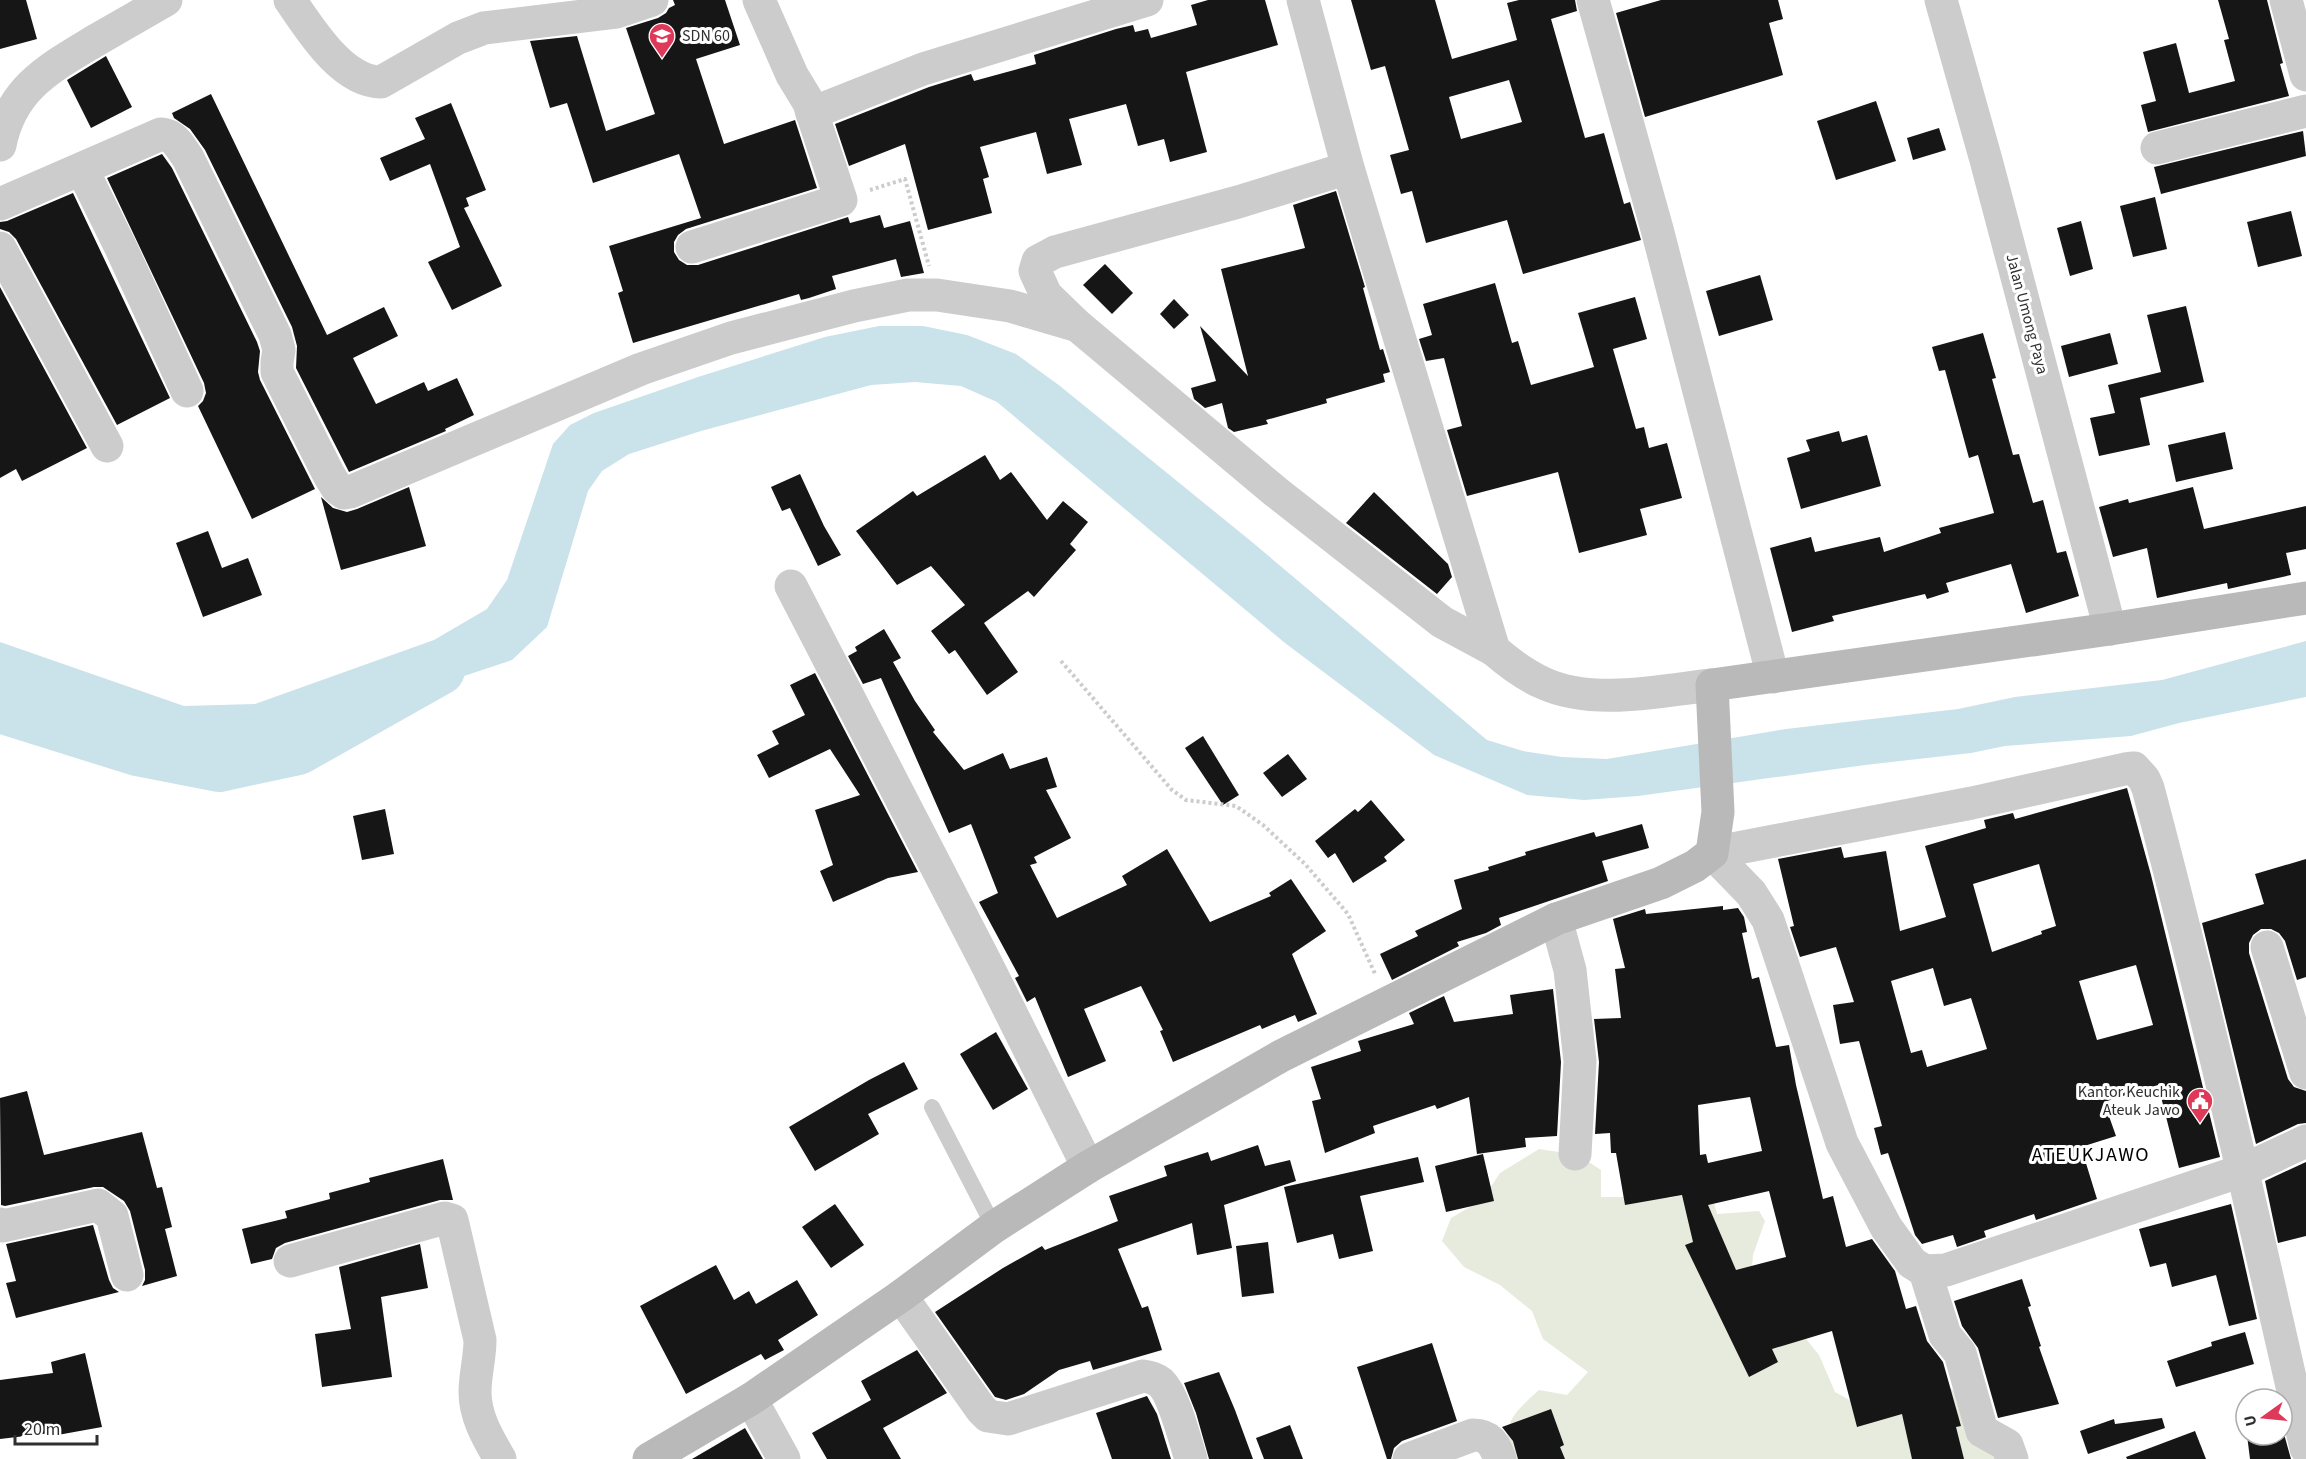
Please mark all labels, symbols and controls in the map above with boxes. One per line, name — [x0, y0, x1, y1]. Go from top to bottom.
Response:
school or university icon: SDN 60 — [647, 21, 677, 59]
place label: SDN 60 — [682, 25, 730, 47]
street label: Jalan Umong Paya — [2000, 251, 2054, 377]
place label: Kantor Keuchik Ateuk Jawo — [2078, 1081, 2180, 1121]
public building icon: Kantor Keuchik Ateuk Jawo — [2185, 1086, 2215, 1124]
district label: ATEUKJAWO — [2032, 1141, 2150, 1169]
north arrow — [2234, 1387, 2294, 1447]
scale bar — [15, 1408, 98, 1446]
text: U — [2238, 1413, 2262, 1429]
text: 20 m — [24, 1417, 60, 1442]

